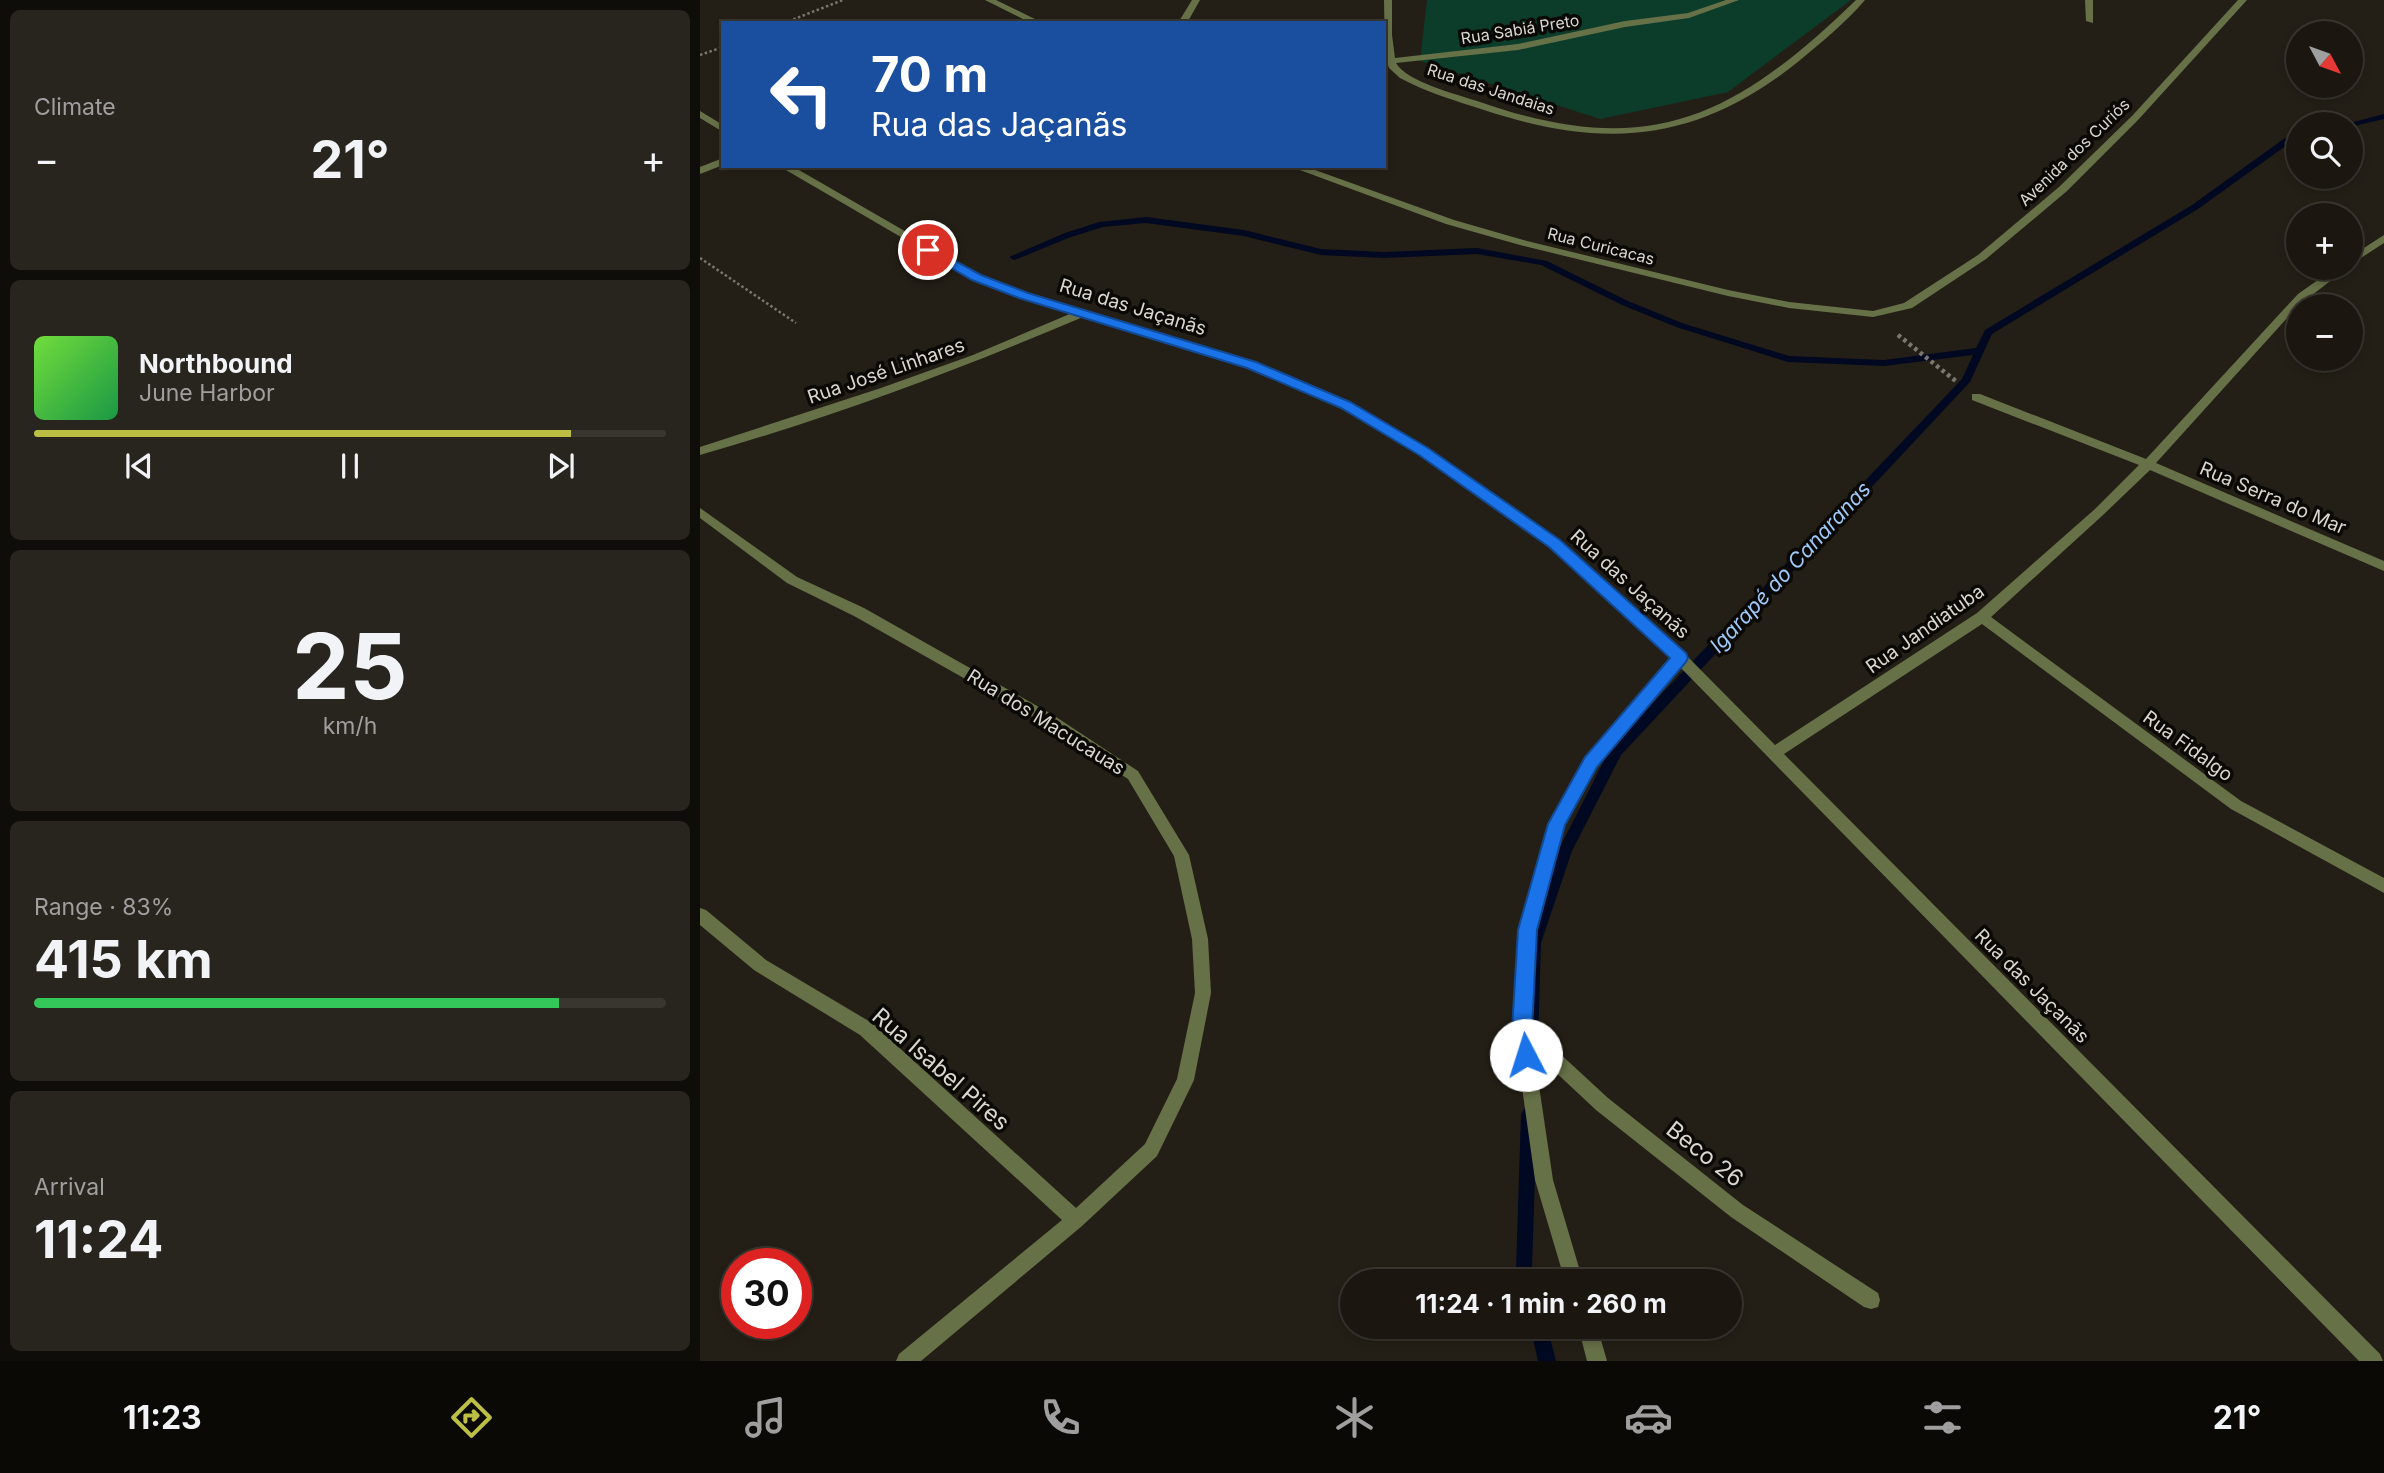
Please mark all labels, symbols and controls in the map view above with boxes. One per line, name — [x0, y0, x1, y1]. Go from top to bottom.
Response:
street label: Rua Sabiá Preto — [1459, 10, 1581, 48]
north arrow — [2286, 21, 2362, 98]
map controls — [2286, 21, 2363, 371]
text: 70 m — [871, 45, 988, 104]
icon: left — [756, 49, 847, 140]
street label: Rua das Jandaias — [1425, 59, 1557, 119]
text: Climate — [34, 93, 116, 121]
street label: Avenida dos Curiós — [2014, 94, 2134, 210]
text: Rua das Jaçanãs — [871, 105, 1128, 144]
button: search — [2286, 112, 2363, 189]
text: 21° — [310, 128, 390, 191]
text: − — [34, 136, 59, 182]
text: + — [641, 136, 666, 182]
button: + — [2286, 203, 2363, 280]
pin — [898, 220, 958, 280]
street label: Rua Curicacas — [1545, 223, 1657, 269]
icon: arrive — [909, 231, 947, 269]
street label: Rua das Jaçanãs — [1057, 274, 1209, 340]
button: − — [2286, 294, 2363, 371]
street label: Rua José Linhares — [804, 333, 968, 409]
text: Northbound — [139, 348, 293, 379]
text: June Harbor — [139, 379, 275, 407]
icon: previous — [120, 447, 158, 485]
icon: pause — [331, 447, 369, 485]
icon: next — [542, 447, 580, 485]
street label: Rua Serra do Mar — [2196, 457, 2350, 539]
water label: Igarapé do Canaranas — [1704, 476, 1876, 658]
street label: Rua das Jaçanãs — [1566, 525, 1694, 643]
street label: Rua Jandiatuba — [1861, 580, 1989, 678]
text: 25 — [292, 611, 408, 721]
street label: Rua dos Macucauas — [963, 664, 1129, 780]
street label: Rua Fidalgo — [2139, 706, 2237, 786]
text: km/h — [323, 712, 377, 740]
text: Range · 83% — [34, 893, 173, 921]
street label: Rua das Jaçanãs — [1970, 924, 2094, 1048]
text: 415 km — [34, 928, 213, 991]
street label: Rua Isabel Pires — [867, 1002, 1015, 1136]
position arrow — [1489, 1018, 1563, 1092]
street label: Beco 26 — [1661, 1115, 1749, 1193]
text: Arrival — [34, 1173, 105, 1201]
text: 11:24 — [34, 1208, 163, 1271]
speed limit sign: 30 — [721, 1248, 812, 1339]
text: 11:24 · 1 min · 260 m — [1415, 1288, 1667, 1319]
icon: directions — [447, 1393, 496, 1442]
icon: music — [741, 1393, 790, 1442]
icon: phone — [1036, 1393, 1085, 1442]
icon: climate — [1330, 1393, 1379, 1442]
icon: car — [1624, 1393, 1673, 1442]
icon: filters — [1918, 1393, 1967, 1442]
text: 11:23 — [123, 1398, 202, 1437]
text: 21° — [2213, 1398, 2261, 1437]

